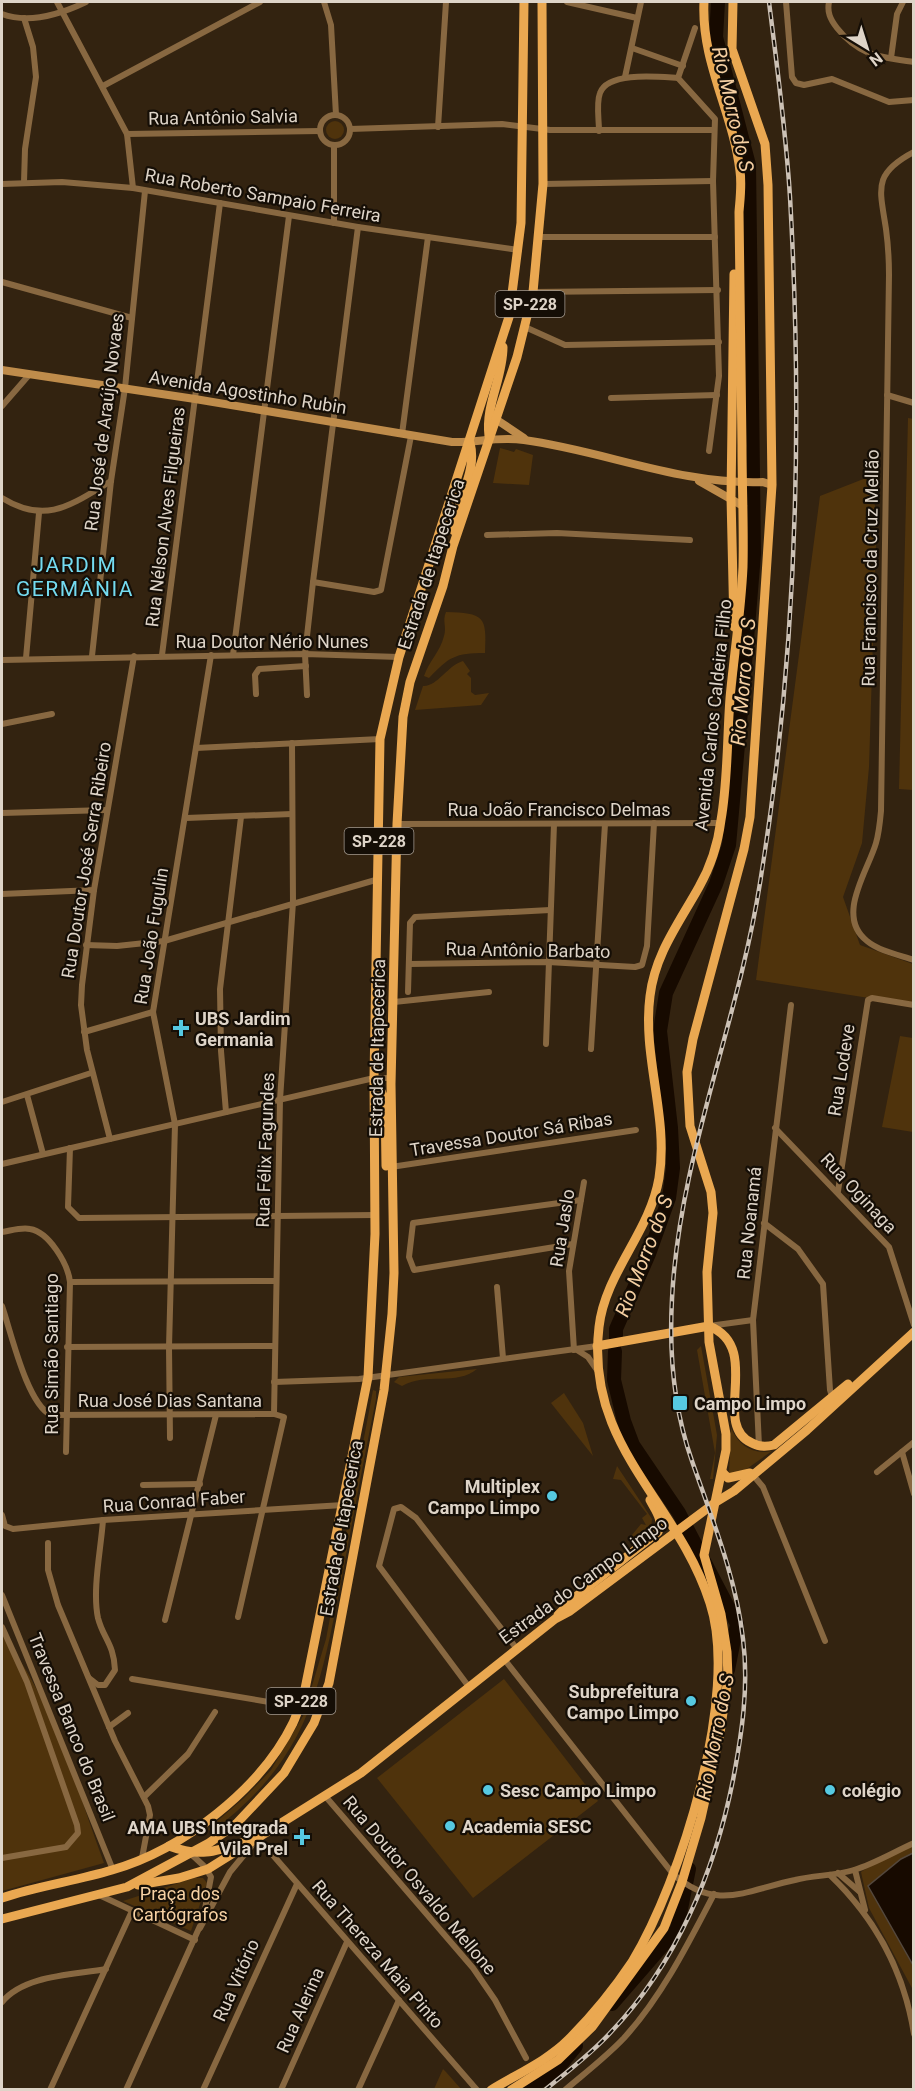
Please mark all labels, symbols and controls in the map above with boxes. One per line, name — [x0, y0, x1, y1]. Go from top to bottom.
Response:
north arrow — [837, 18, 897, 78]
water label: Rio Morro do S — [707, 44, 759, 175]
text: N — [866, 48, 886, 70]
street label: Rua Antônio Salvia — [148, 105, 298, 129]
street label: Rua Roberto Sampaio Ferreira — [143, 164, 383, 226]
road number: SP-228 — [496, 291, 564, 317]
street label: Rua José de Araújo Novaes — [80, 312, 128, 532]
street label: Avenida Agostinho Rubin — [148, 366, 348, 418]
street label: Rua Nélson Alves Filgueiras — [141, 406, 189, 628]
street label: Rua Francisco da Cruz Mellão — [857, 449, 883, 687]
street label: Estrada de Itapecerica — [393, 476, 469, 652]
district label: JARDIM GERMÂNIA — [16, 553, 134, 601]
street label: Avenida Carlos Caldeira Filho — [690, 598, 736, 832]
water label: Rio Morro do S — [725, 617, 761, 747]
street label: Rua Doutor Nério Nunes — [176, 631, 368, 652]
street label: Rua Doutor José Serra Ribeiro — [57, 740, 115, 980]
street label: Rua João Francisco Delmas — [447, 799, 671, 820]
road number: SP-228 — [344, 828, 413, 854]
street label: Rua João Fugulin — [130, 866, 172, 1006]
street label: Rua Antônio Barbato — [445, 938, 611, 962]
street label: Estrada de Itapecerica — [365, 959, 389, 1137]
place label: UBS Jardim Germania — [195, 1008, 291, 1050]
marker: UBS Jardim Germania — [172, 1019, 190, 1037]
street label: Rua Lodeve — [823, 1022, 859, 1118]
street label: Rua Félix Fagundes — [252, 1072, 278, 1228]
street label: Travessa Doutor Sá Ribas — [408, 1108, 614, 1160]
street label: Rua Oginaga — [817, 1149, 901, 1237]
street label: Rua Noanamá — [733, 1165, 765, 1281]
street label: Rua Jaslo — [545, 1187, 579, 1269]
water label: Rio Morro do S — [610, 1192, 678, 1320]
street label: Rua Simão Santiago — [41, 1273, 62, 1435]
street label: Rua José Dias Santana — [78, 1390, 262, 1411]
place label: Campo Limpo — [694, 1393, 806, 1414]
marker: Campo Limpo — [671, 1394, 689, 1412]
street label: Estrada de Itapecerica — [315, 1438, 367, 1618]
place label: Multiplex Campo Limpo — [428, 1476, 541, 1518]
street label: Rua Conrad Faber — [102, 1486, 246, 1516]
marker: Multiplex Campo Limpo — [545, 1489, 559, 1503]
street label: Estrada do Campo Limpo — [495, 1512, 671, 1648]
street label: Travessa Banco do Brasil — [25, 1630, 119, 1824]
water label: Rio Morro do S — [691, 1671, 739, 1802]
place label: Subprefeitura Campo Limpo — [567, 1681, 679, 1723]
road number: SP-228 — [266, 1688, 336, 1714]
marker: Subprefeitura Campo Limpo — [684, 1694, 698, 1708]
place label: Sesc Campo Limpo — [500, 1780, 656, 1801]
place label: colégio — [842, 1780, 901, 1801]
marker: Sesc Campo Limpo — [481, 1783, 495, 1797]
marker: colégio — [823, 1783, 837, 1797]
street label: Rua Doutor Osvaldo Mellone — [339, 1791, 501, 1979]
place label: Academia SESC — [462, 1816, 592, 1837]
place label: AMA UBS Integrada Vila Prel — [127, 1817, 288, 1859]
marker: Academia SESC — [443, 1819, 457, 1833]
marker: AMA UBS Integrada Vila Prel — [293, 1828, 311, 1846]
street label: Rua Thereza Maia Pinto — [308, 1876, 448, 2032]
park label: Praça dos Cartógrafos — [132, 1883, 228, 1925]
street label: Rua Vitório — [209, 1936, 263, 2024]
street label: Rua Alerina — [272, 1964, 328, 2056]

